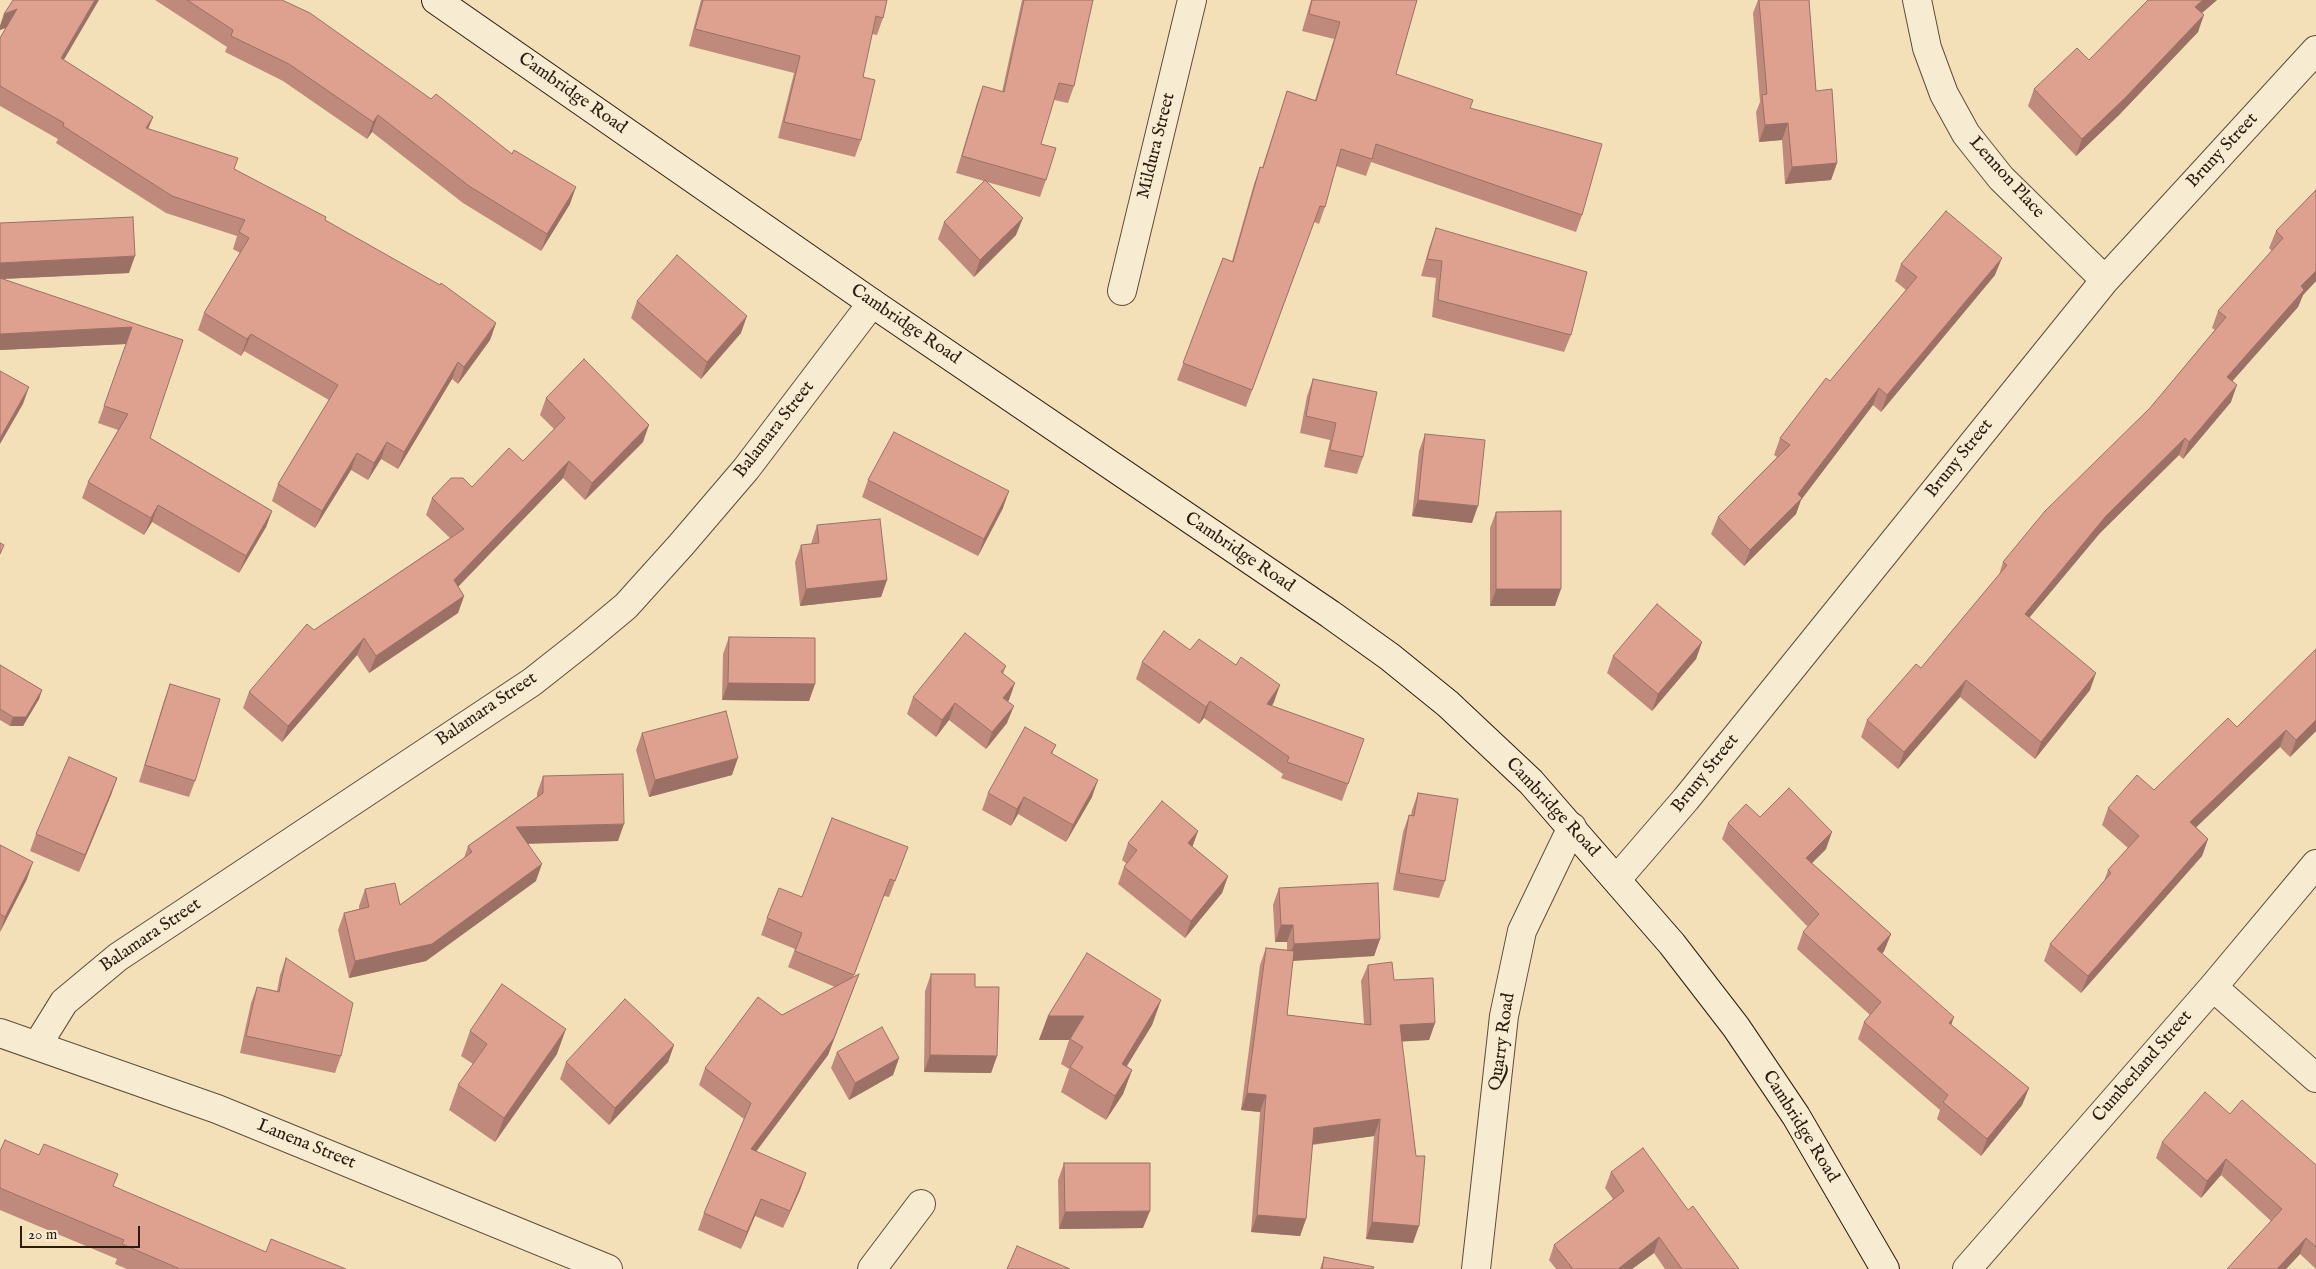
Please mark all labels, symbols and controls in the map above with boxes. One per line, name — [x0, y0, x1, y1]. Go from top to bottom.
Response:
street label: Cambridge Road — [514, 49, 630, 139]
street label: Mildura Street — [1133, 91, 1181, 201]
street label: Bruny Street — [2183, 109, 2263, 193]
street label: Lennon Place — [1964, 133, 2048, 223]
street label: Cambridge Road — [846, 280, 964, 370]
street label: Balamara Street — [730, 377, 820, 483]
street label: Bruny Street — [1922, 415, 1998, 503]
street label: Cambridge Road — [1180, 508, 1298, 598]
street label: Balamara Street — [432, 668, 542, 752]
street label: Bruny Street — [1668, 730, 1744, 818]
street label: Cambridge Road — [1501, 754, 1603, 862]
street label: Balamara Street — [96, 894, 206, 978]
street label: Quarry Road — [1485, 992, 1521, 1092]
street label: Cumberland Street — [2089, 1007, 2197, 1127]
street label: Cambridge Road — [1757, 1067, 1843, 1187]
street label: Lanena Street — [254, 1115, 358, 1175]
scale bar — [22, 1216, 142, 1248]
text: 20 m — [28, 1225, 57, 1244]

